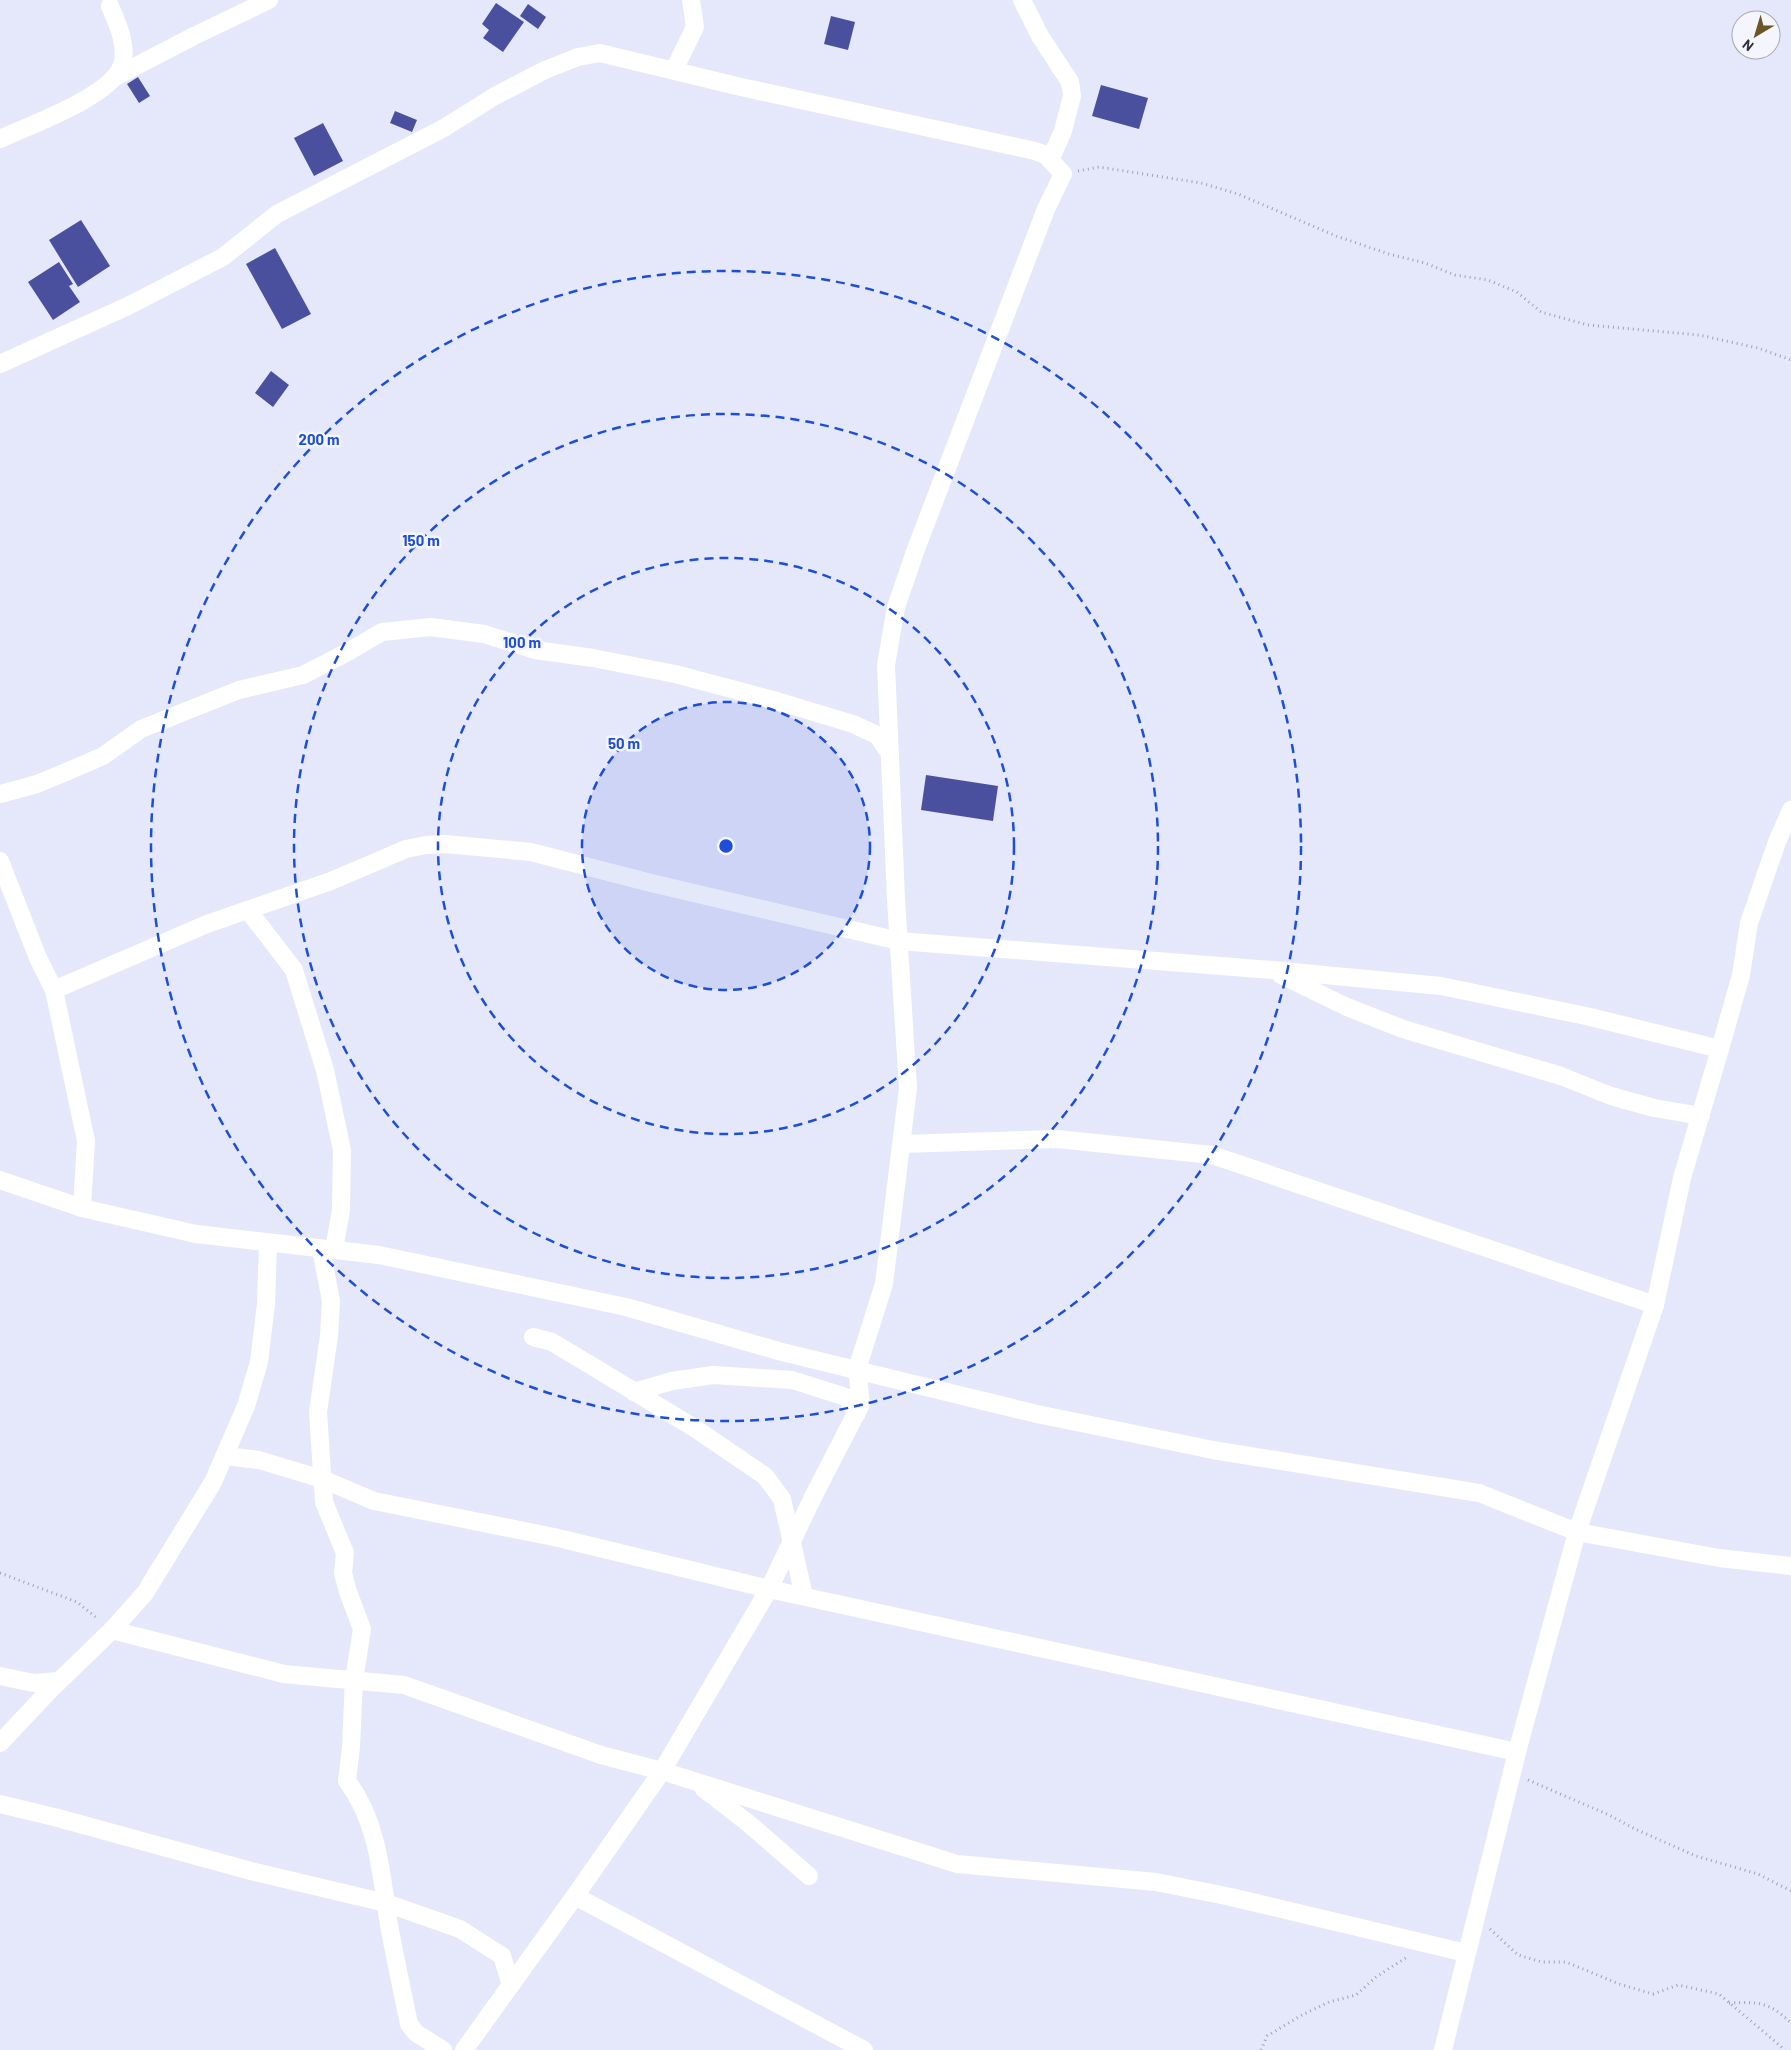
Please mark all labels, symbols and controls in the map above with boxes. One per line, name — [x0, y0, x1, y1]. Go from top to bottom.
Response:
north arrow — [1731, 10, 1781, 60]
text: N — [1739, 36, 1757, 55]
text: 200 m — [298, 430, 340, 448]
text: 150 m — [402, 531, 440, 549]
text: 100 m — [503, 633, 541, 651]
text: 50 m — [608, 734, 640, 752]
centre of rings — [717, 837, 735, 855]

